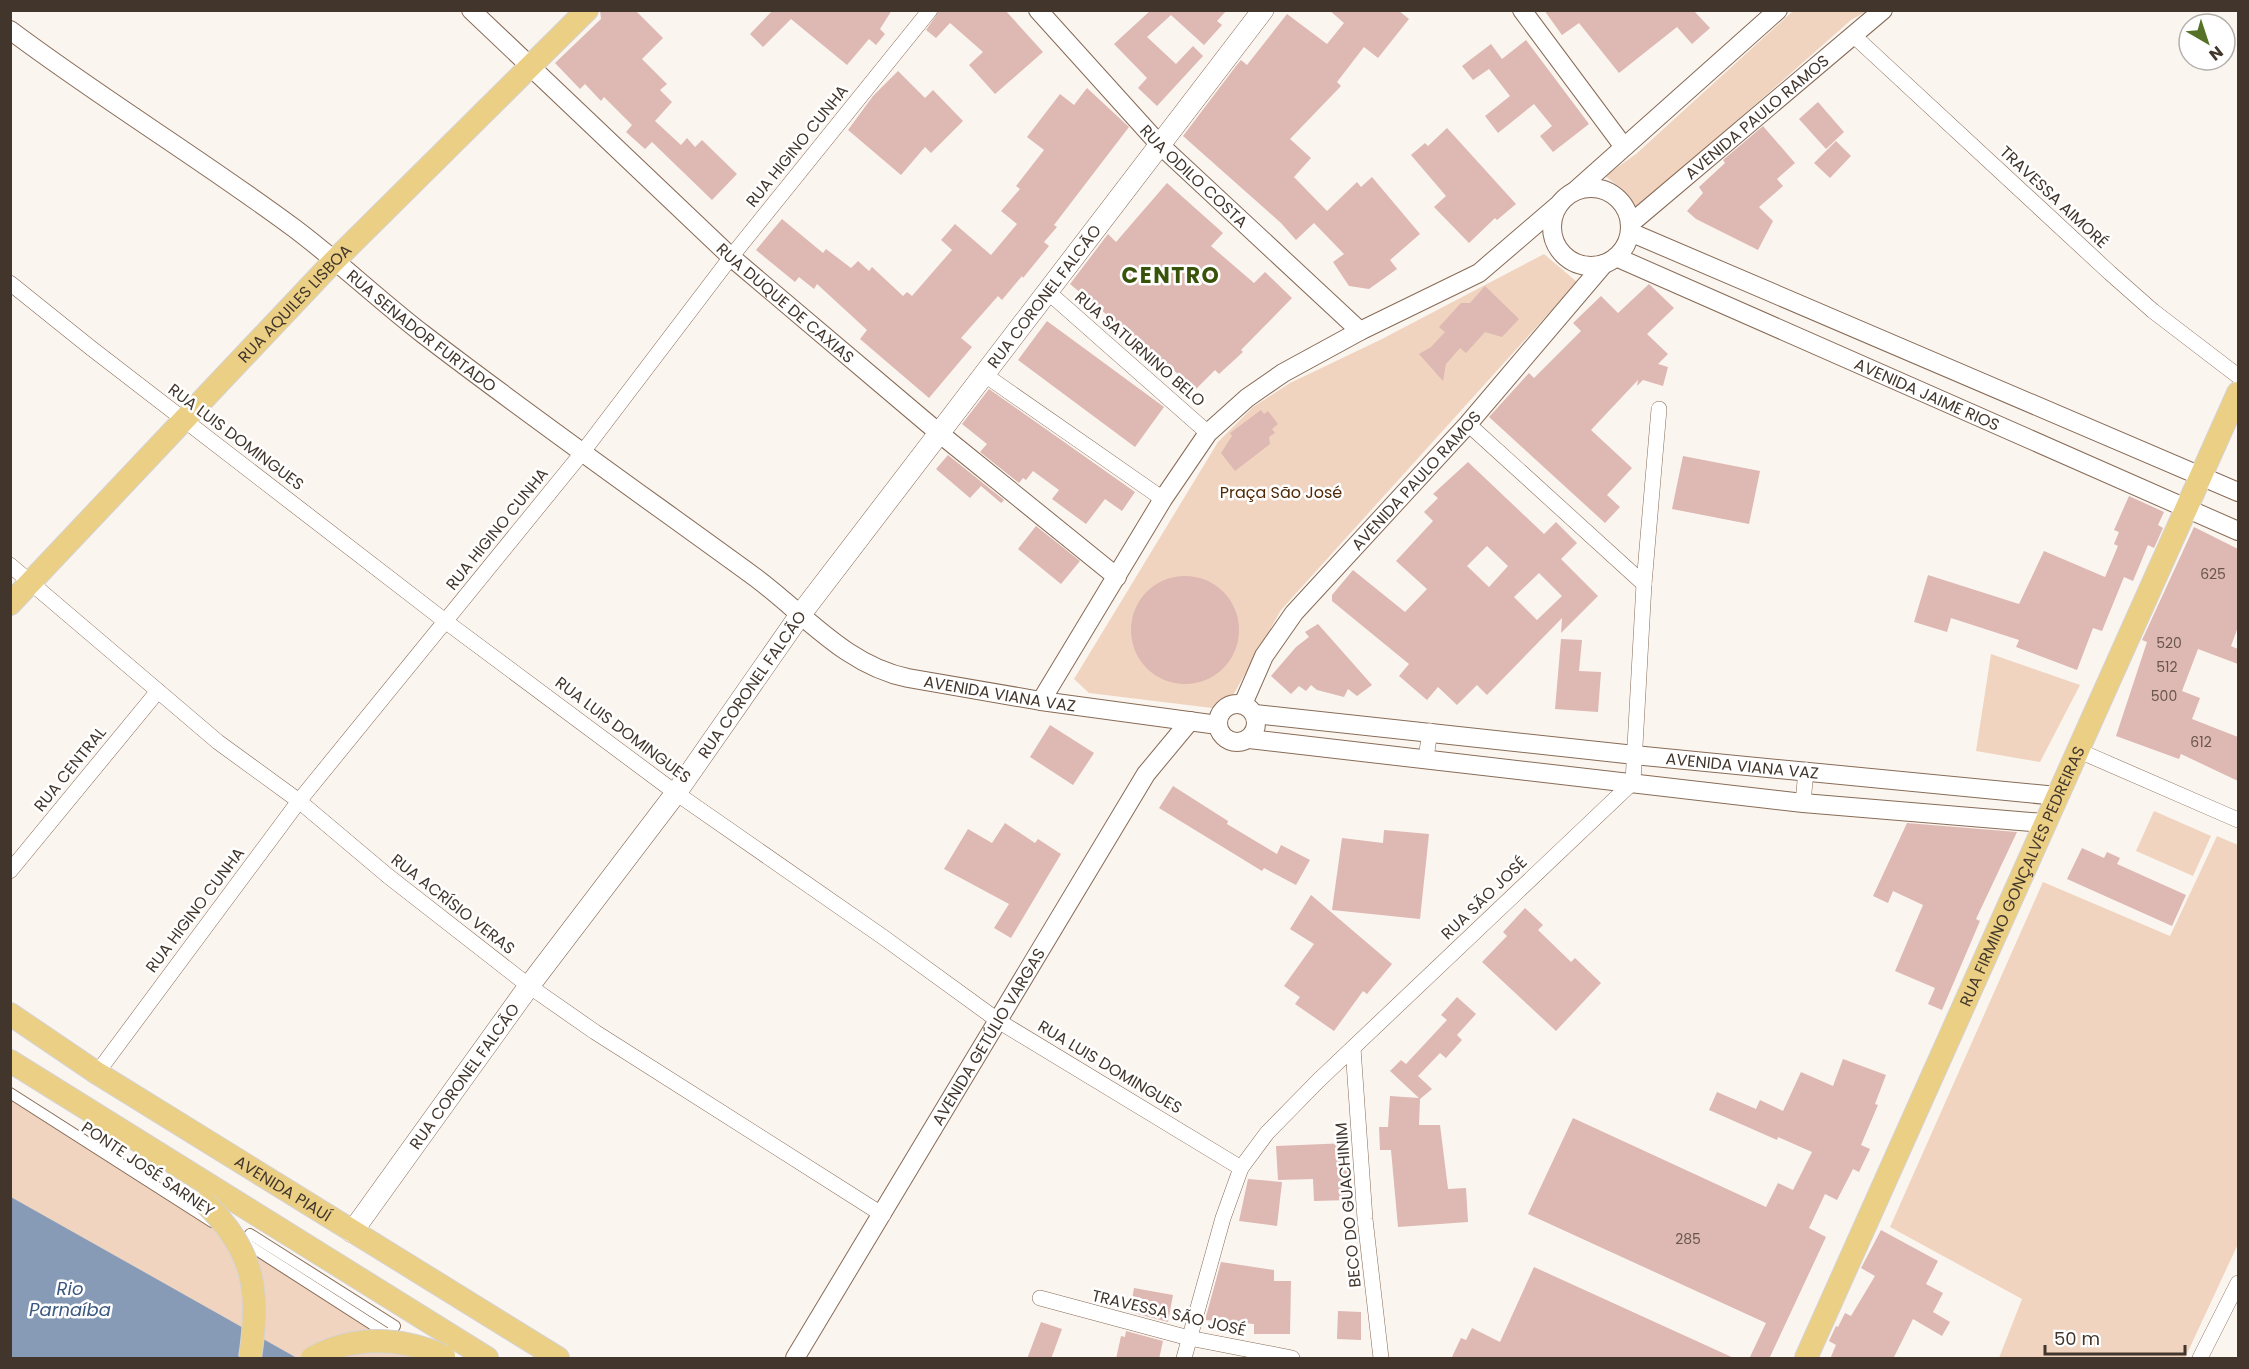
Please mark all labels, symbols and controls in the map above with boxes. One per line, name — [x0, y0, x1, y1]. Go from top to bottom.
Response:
north arrow — [2177, 12, 2237, 72]
text: N — [2204, 41, 2228, 66]
street label: AVENIDA PAULO RAMOS — [1680, 49, 1834, 184]
street label: RUA HIGINO CUNHA — [740, 80, 854, 212]
street label: RUA ODILO COSTA — [1135, 119, 1253, 233]
street label: TRAVESSA AIMORÉ — [1995, 140, 2113, 254]
street label: RUA CORONEL FALCÃO — [982, 220, 1106, 373]
street label: RUA AQUILES LISBOA — [232, 238, 357, 368]
street label: RUA DUQUE DE CAXIAS — [711, 238, 860, 368]
district label: CENTRO — [1122, 260, 1220, 291]
street label: RUA SENADOR FURTADO — [342, 264, 501, 397]
street label: RUA SATURNINO BELO — [1070, 286, 1210, 412]
street label: AVENIDA JAIME RIOS — [1851, 352, 2003, 436]
street label: RUA LUIS DOMINGUES — [163, 378, 309, 496]
street label: AVENIDA PAULO RAMOS — [1346, 406, 1486, 555]
street label: RUA HIGINO CUNHA — [440, 463, 554, 595]
park label: Praça São José — [1220, 481, 1342, 504]
house number: 625 — [2200, 564, 2226, 584]
street label: RUA CORONEL FALCÃO — [692, 606, 811, 763]
house number: 520 — [2156, 633, 2182, 653]
house number: 512 — [2156, 657, 2178, 677]
street label: AVENIDA VIANA VAZ — [922, 669, 1077, 717]
street label: RUA LUIS DOMINGUES — [550, 671, 696, 789]
house number: 500 — [2151, 686, 2177, 706]
street label: RUA CENTRAL — [29, 721, 112, 816]
house number: 612 — [2190, 732, 2212, 752]
street label: RUA FIRMINO GONÇALVES PEDREIRAS — [1953, 742, 2090, 1010]
street label: AVENIDA VIANA VAZ — [1665, 747, 1820, 784]
street label: RUA HIGINO CUNHA — [140, 842, 250, 977]
street label: RUA ACRÍSIO VERAS — [386, 848, 520, 960]
street label: RUA SÃO JOSÉ — [1436, 851, 1532, 945]
street label: AVENIDA GETÚLIO VARGAS — [926, 944, 1050, 1130]
street label: RUA CORONEL FALCÃO — [404, 998, 525, 1154]
street label: RUA LUIS DOMINGUES — [1034, 1015, 1186, 1119]
street label: PONTE JOSÉ SARNEY — [77, 1116, 220, 1222]
street label: BECO DO GUACHINIM — [1329, 1121, 1367, 1289]
street label: AVENIDA PIAUÍ — [230, 1149, 336, 1227]
house number: 285 — [1675, 1229, 1701, 1249]
water label: Rio Parnaíba — [29, 1276, 111, 1322]
street label: TRAVESSA SÃO JOSÉ — [1090, 1284, 1248, 1342]
scale bar — [2045, 1318, 2184, 1356]
text: 50 m — [2054, 1326, 2100, 1351]

